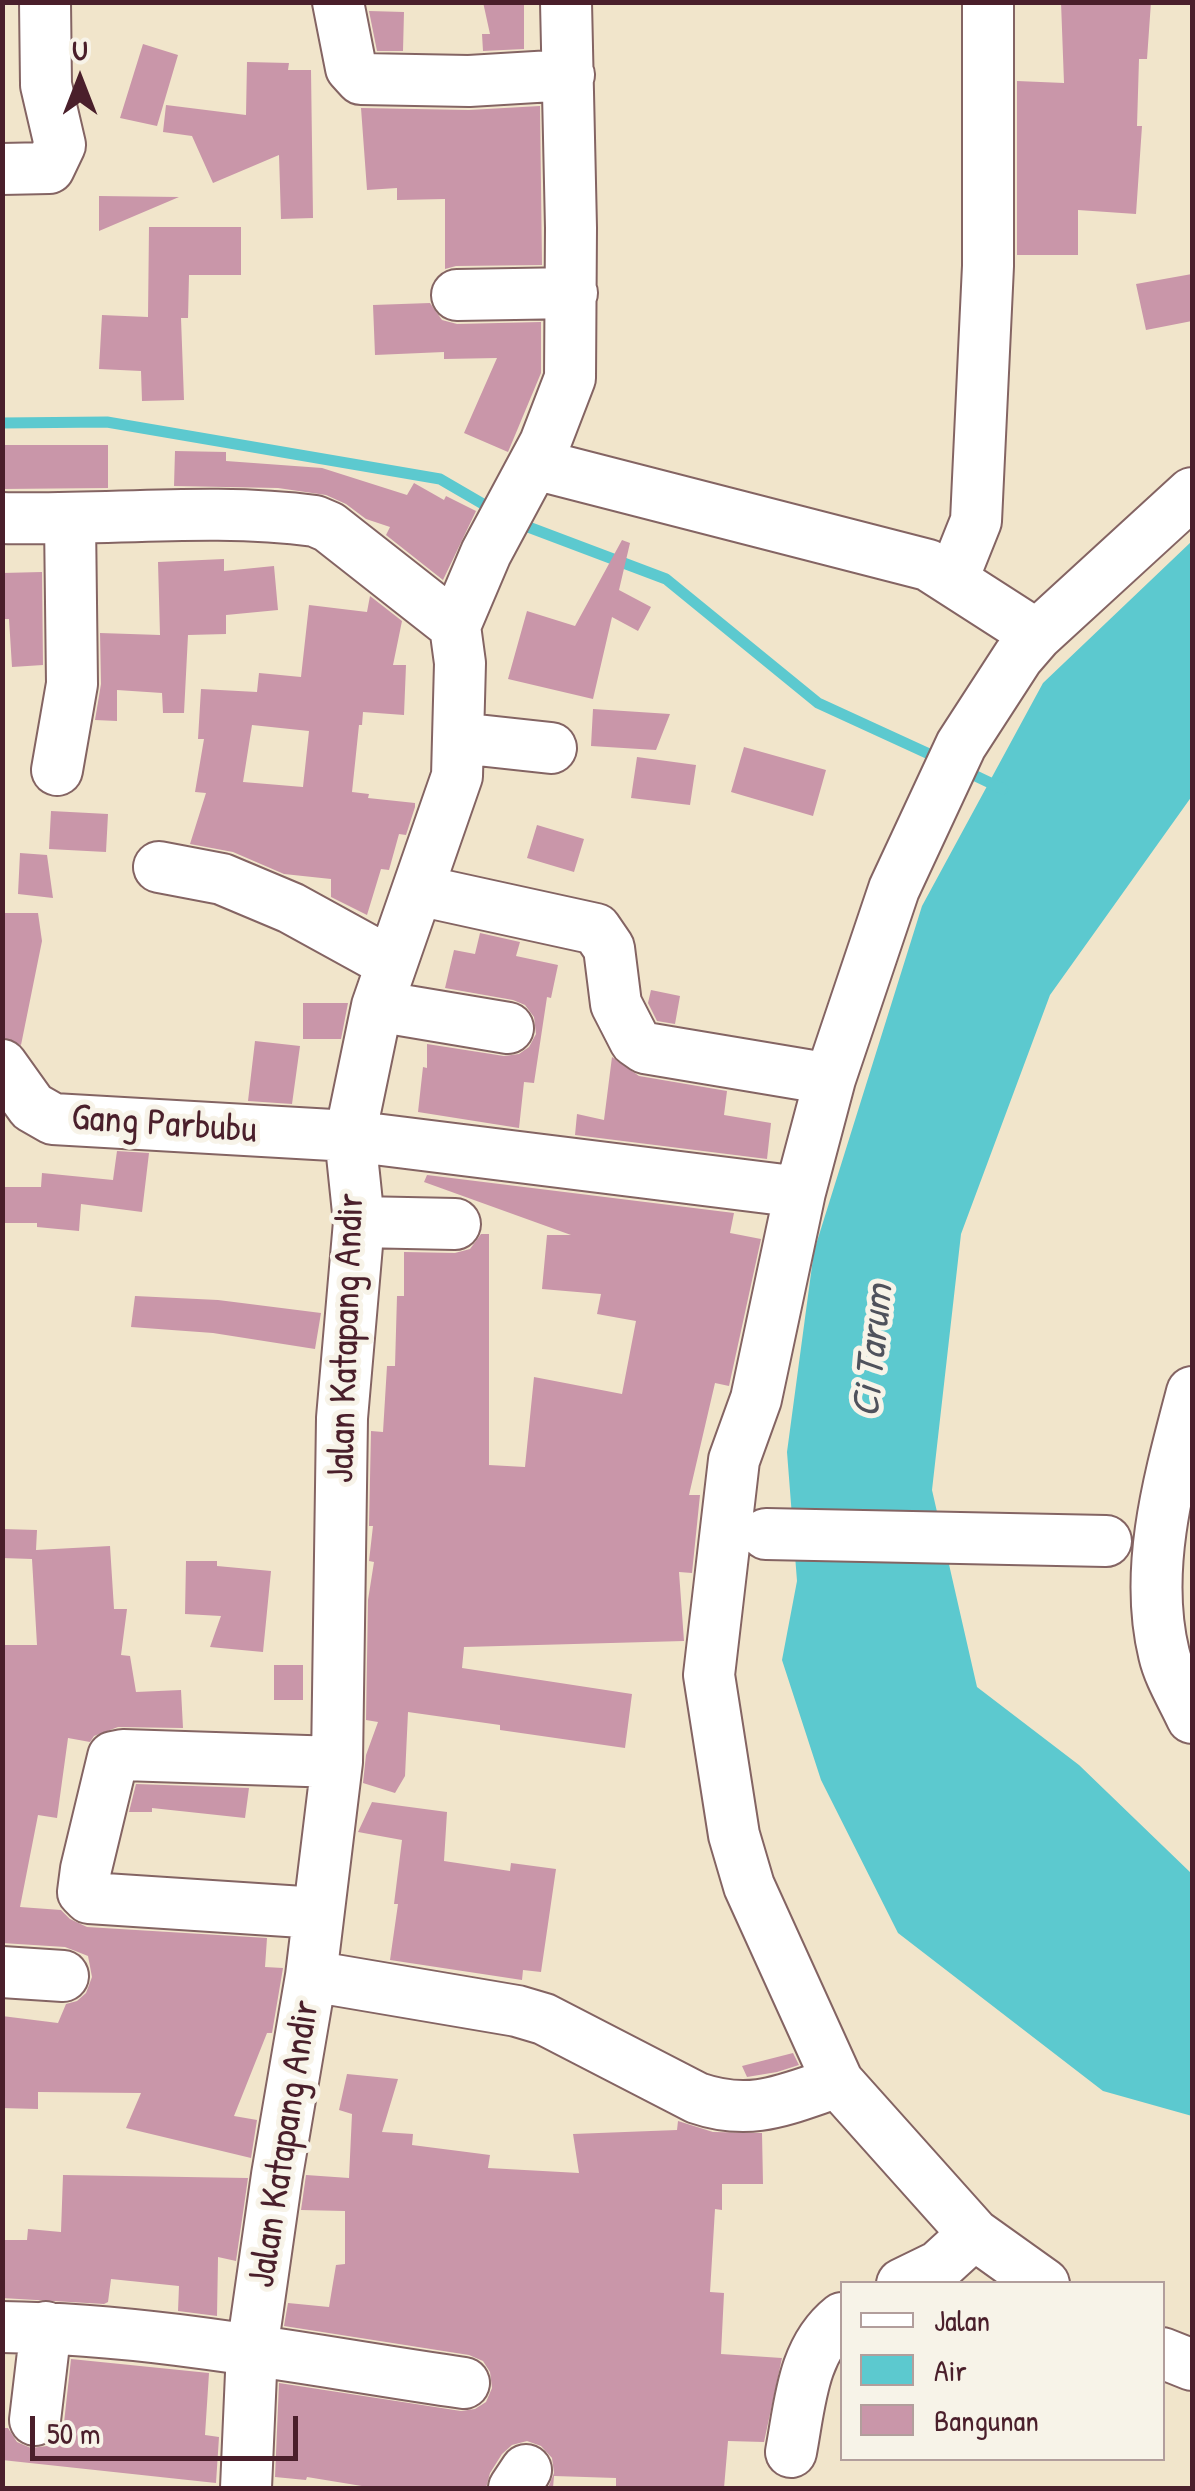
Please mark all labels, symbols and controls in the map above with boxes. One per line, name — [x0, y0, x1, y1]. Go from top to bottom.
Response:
north arrow — [30, 30, 130, 130]
text: U — [72, 31, 88, 69]
street label: Gang Parbubu — [70, 1096, 258, 1154]
street label: Jalan Katapang Andir — [319, 1192, 375, 1484]
water label: Ci Tarum — [843, 1282, 905, 1420]
street label: Jalan Katapang Andir — [240, 1997, 330, 2291]
legend — [840, 2281, 1165, 2461]
text: Jalan — [934, 2300, 990, 2340]
text: Air — [934, 2350, 967, 2390]
scale bar — [35, 2396, 302, 2458]
text: Bangunan — [934, 2400, 1039, 2440]
text: 50 m — [47, 2413, 100, 2453]

